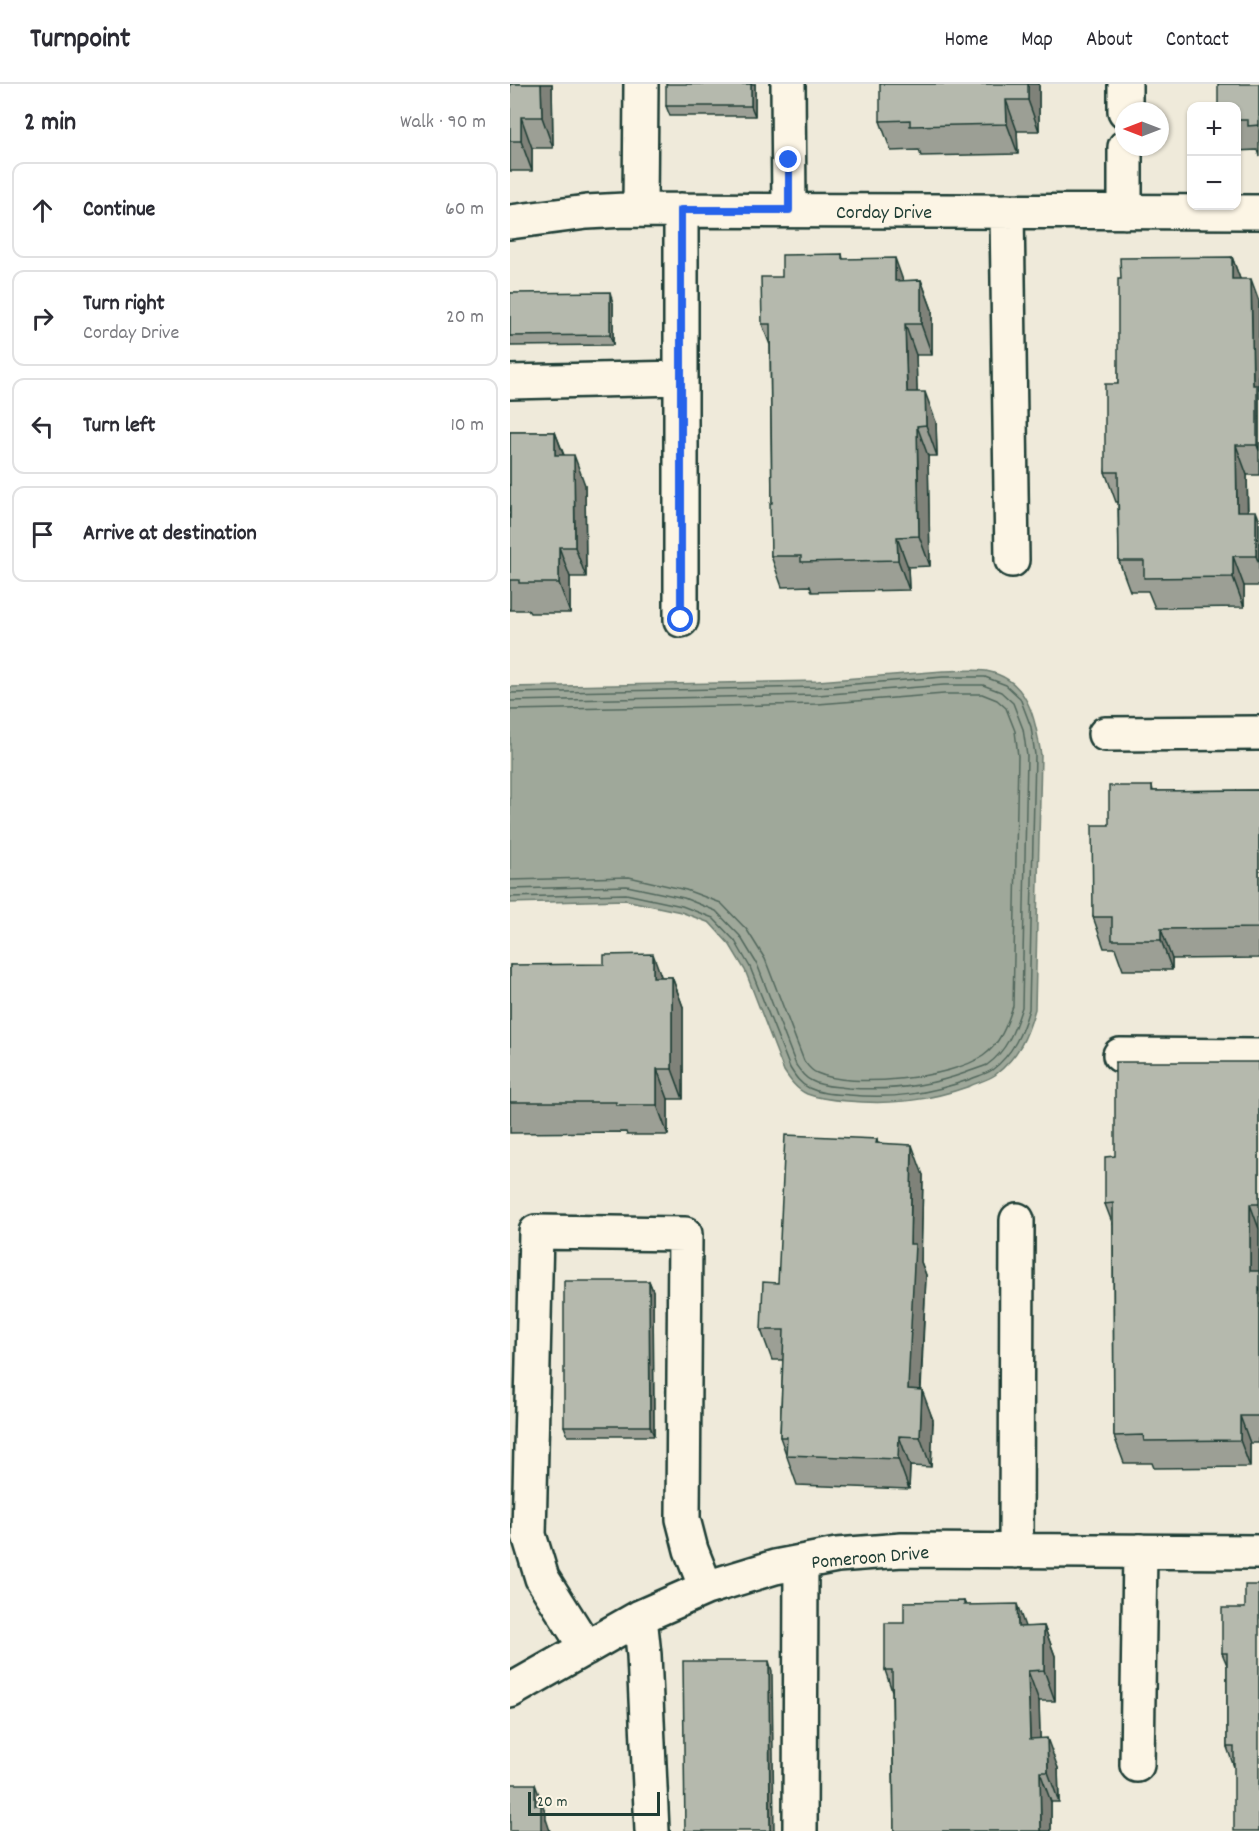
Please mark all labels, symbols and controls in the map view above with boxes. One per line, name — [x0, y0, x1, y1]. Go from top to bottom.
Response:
text: Turnpoint — [30, 21, 130, 61]
text: Home — [944, 26, 988, 56]
text: Map — [1021, 26, 1053, 56]
text: About — [1086, 26, 1133, 56]
text: Contact — [1166, 26, 1229, 56]
north arrow — [1115, 102, 1169, 156]
map controls — [1187, 102, 1241, 210]
button: + — [1187, 102, 1241, 156]
text: 2 min — [24, 105, 76, 142]
text: Walk · 90 m — [400, 109, 486, 137]
route end — [775, 146, 801, 172]
button: − — [1187, 156, 1241, 210]
icon: ahead — [26, 194, 59, 227]
text: Continue — [83, 195, 155, 226]
text: 60 m — [445, 196, 484, 224]
street label: Corday Drive — [836, 200, 932, 228]
text: Turn right — [83, 289, 165, 320]
icon: right — [26, 302, 59, 335]
text: 20 m — [446, 304, 484, 332]
text: Corday Drive — [83, 320, 179, 348]
icon: left — [26, 410, 59, 443]
text: Turn left — [83, 411, 155, 442]
text: 10 m — [450, 412, 484, 440]
icon: arrive — [26, 518, 59, 551]
text: Arrive at destination — [83, 519, 257, 550]
route start — [667, 606, 693, 632]
street label: Pomeroon Drive — [810, 1540, 931, 1578]
scale bar — [528, 1789, 660, 1816]
text: 20 m — [537, 1791, 567, 1814]

